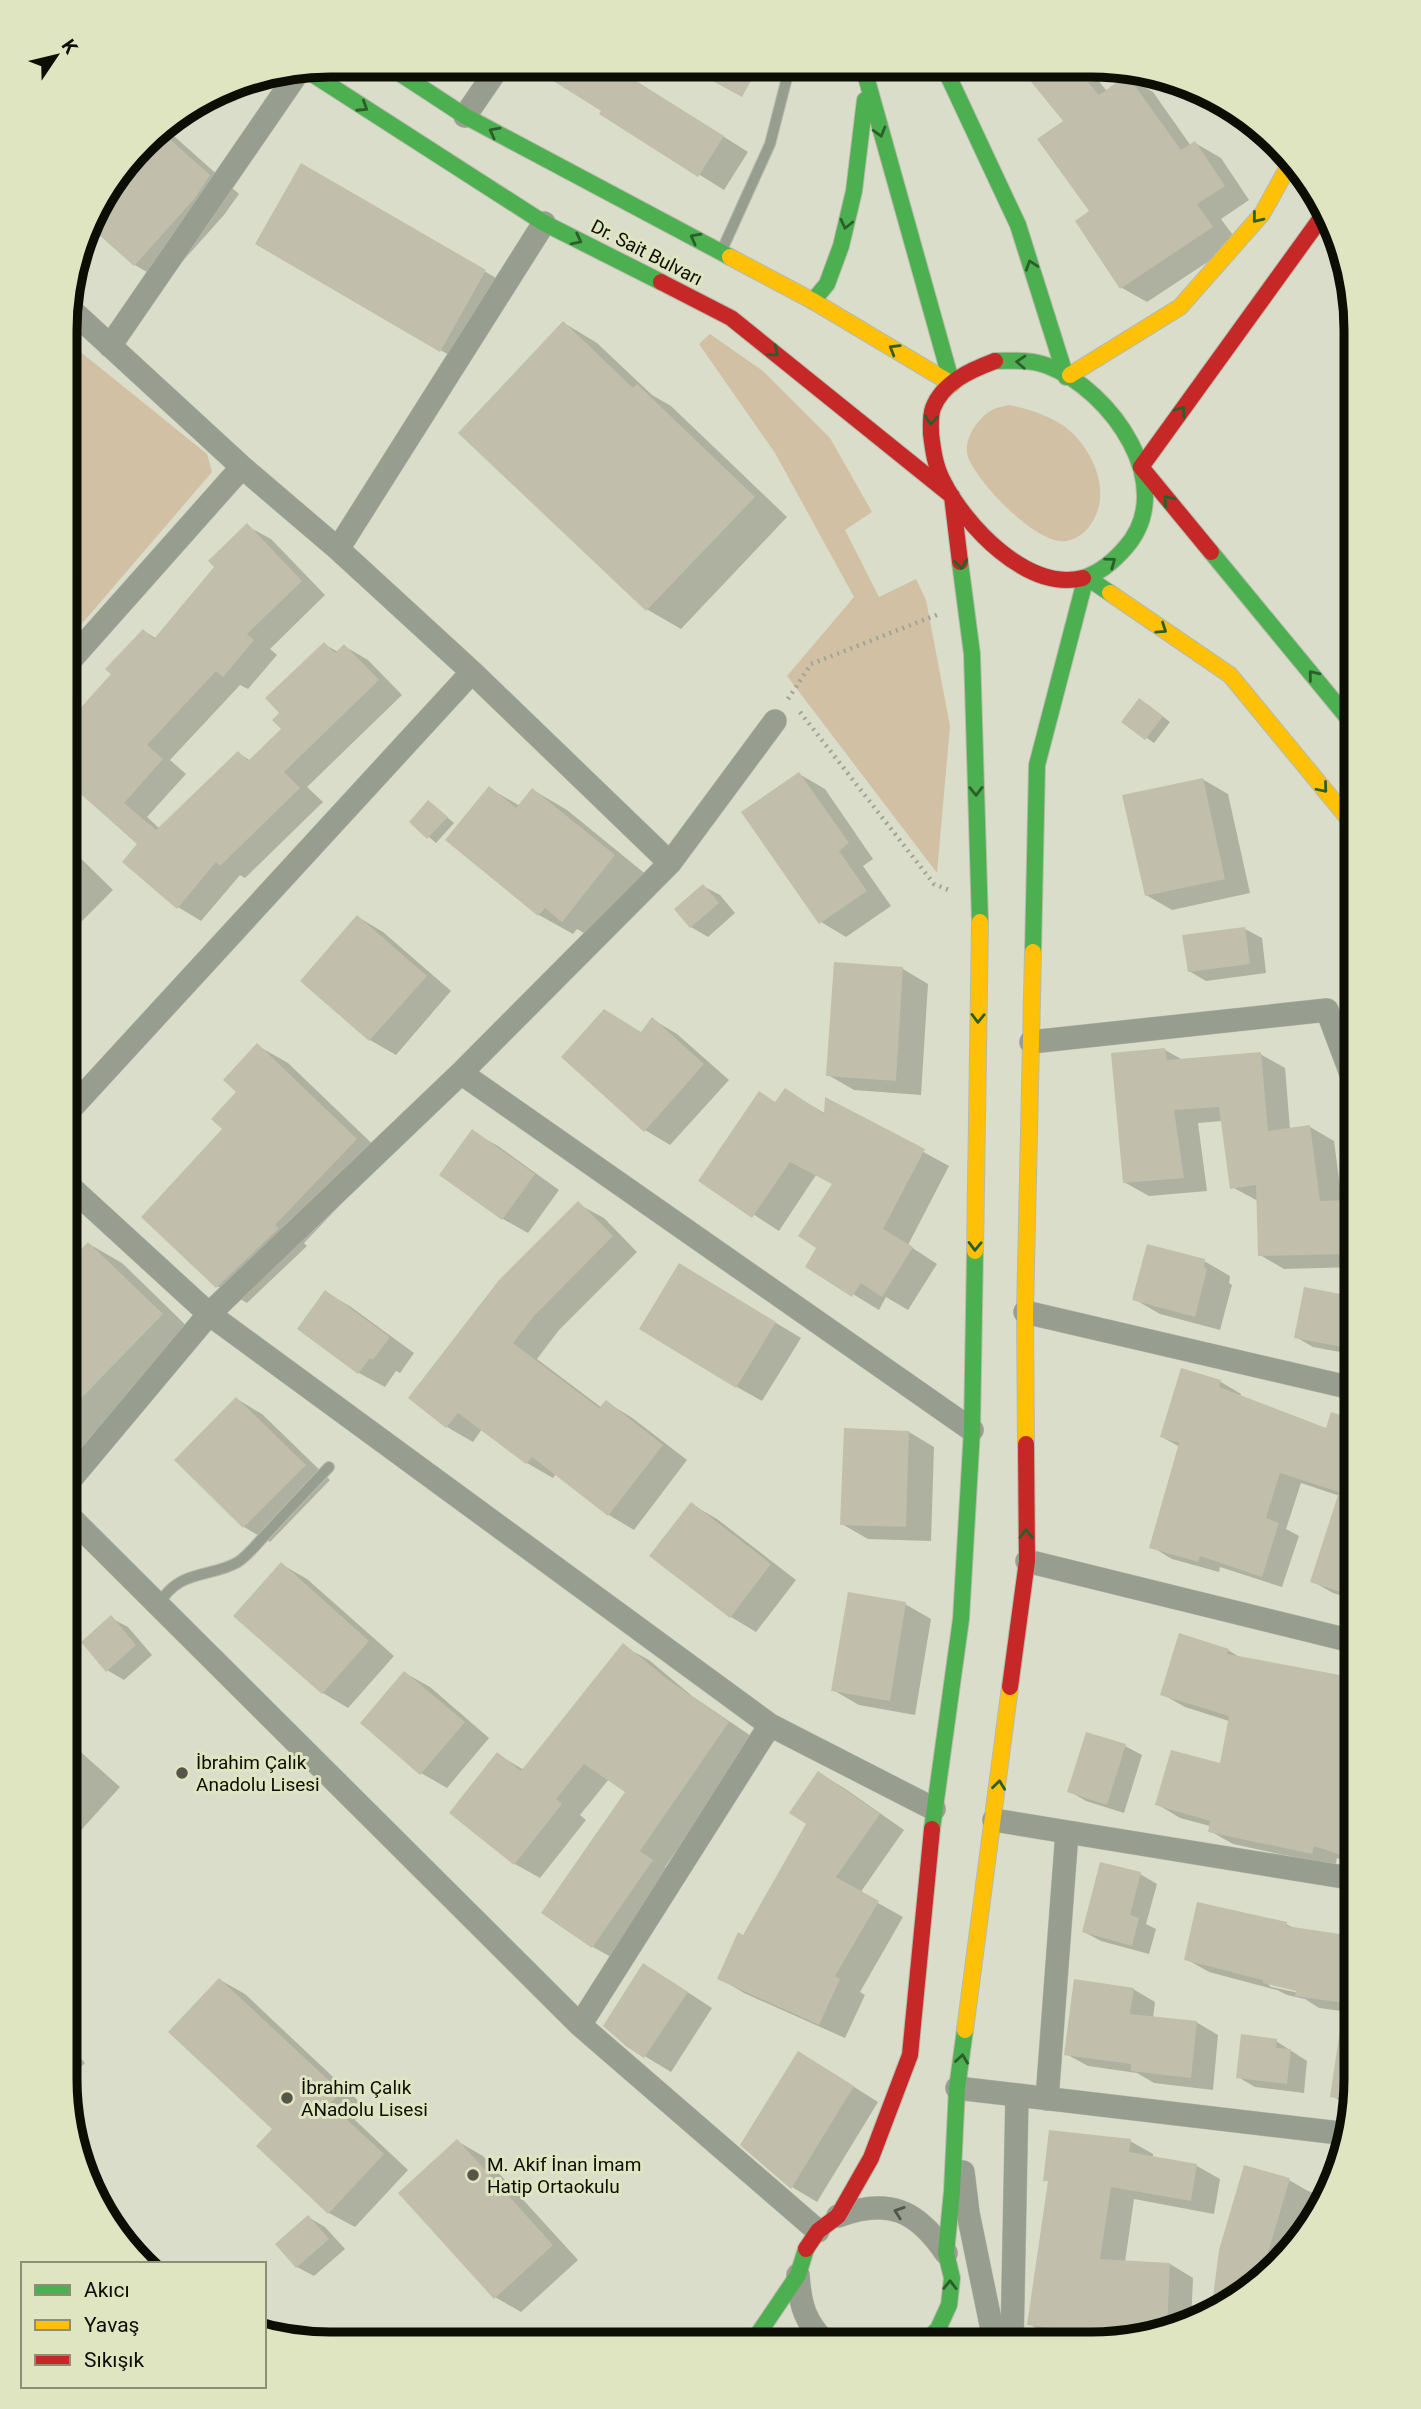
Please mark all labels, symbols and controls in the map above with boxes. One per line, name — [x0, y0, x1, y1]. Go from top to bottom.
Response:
north arrow — [21, 21, 91, 91]
text: K — [57, 35, 83, 59]
one-way arrow — [355, 98, 368, 111]
one-way arrow — [489, 126, 501, 140]
one-way arrow — [872, 126, 886, 138]
one-way arrow — [1253, 211, 1266, 223]
street label: Dr. Sait Bulvarı — [587, 214, 706, 290]
one-way arrow — [840, 218, 854, 230]
one-way arrow — [570, 231, 582, 245]
one-way arrow — [690, 233, 702, 246]
one-way arrow — [1024, 259, 1039, 271]
one-way arrow — [765, 344, 778, 356]
one-way arrow — [888, 344, 901, 357]
one-way arrow — [1015, 354, 1026, 369]
one-way arrow — [1172, 406, 1185, 419]
one-way arrow — [924, 414, 939, 426]
one-way arrow — [1164, 495, 1176, 508]
one-way arrow — [953, 558, 968, 570]
one-way arrow — [1103, 558, 1115, 571]
one-way arrow — [1154, 621, 1167, 633]
one-way arrow — [1309, 671, 1322, 683]
one-way arrow — [1314, 780, 1327, 792]
one-way arrow — [968, 786, 984, 797]
one-way arrow — [970, 1013, 986, 1024]
one-way arrow — [967, 1240, 982, 1251]
one-way arrow — [1018, 1529, 1034, 1539]
place label: İbrahim Çalık Anadolu Lisesi — [196, 1751, 320, 1796]
marker: İbrahim Çalık Anadolu Lisesi — [174, 1765, 190, 1781]
one-way arrow — [991, 1779, 1006, 1790]
one-way arrow — [954, 2053, 969, 2064]
place label: İbrahim Çalık ANadolu Lisesi — [301, 2076, 428, 2121]
marker: İbrahim Çalık ANadolu Lisesi — [279, 2090, 295, 2106]
place label: M. Akif İnan İmam Hatip Ortaokulu — [487, 2153, 641, 2198]
marker: M. Akif İnan İmam Hatip Ortaokulu — [465, 2167, 481, 2183]
one-way arrow — [894, 2206, 906, 2220]
legend — [21, 2262, 266, 2388]
text: Akıcı — [84, 2278, 130, 2302]
one-way arrow — [942, 2279, 958, 2289]
text: Yavaş — [84, 2313, 139, 2337]
text: Sıkışık — [84, 2348, 145, 2372]

